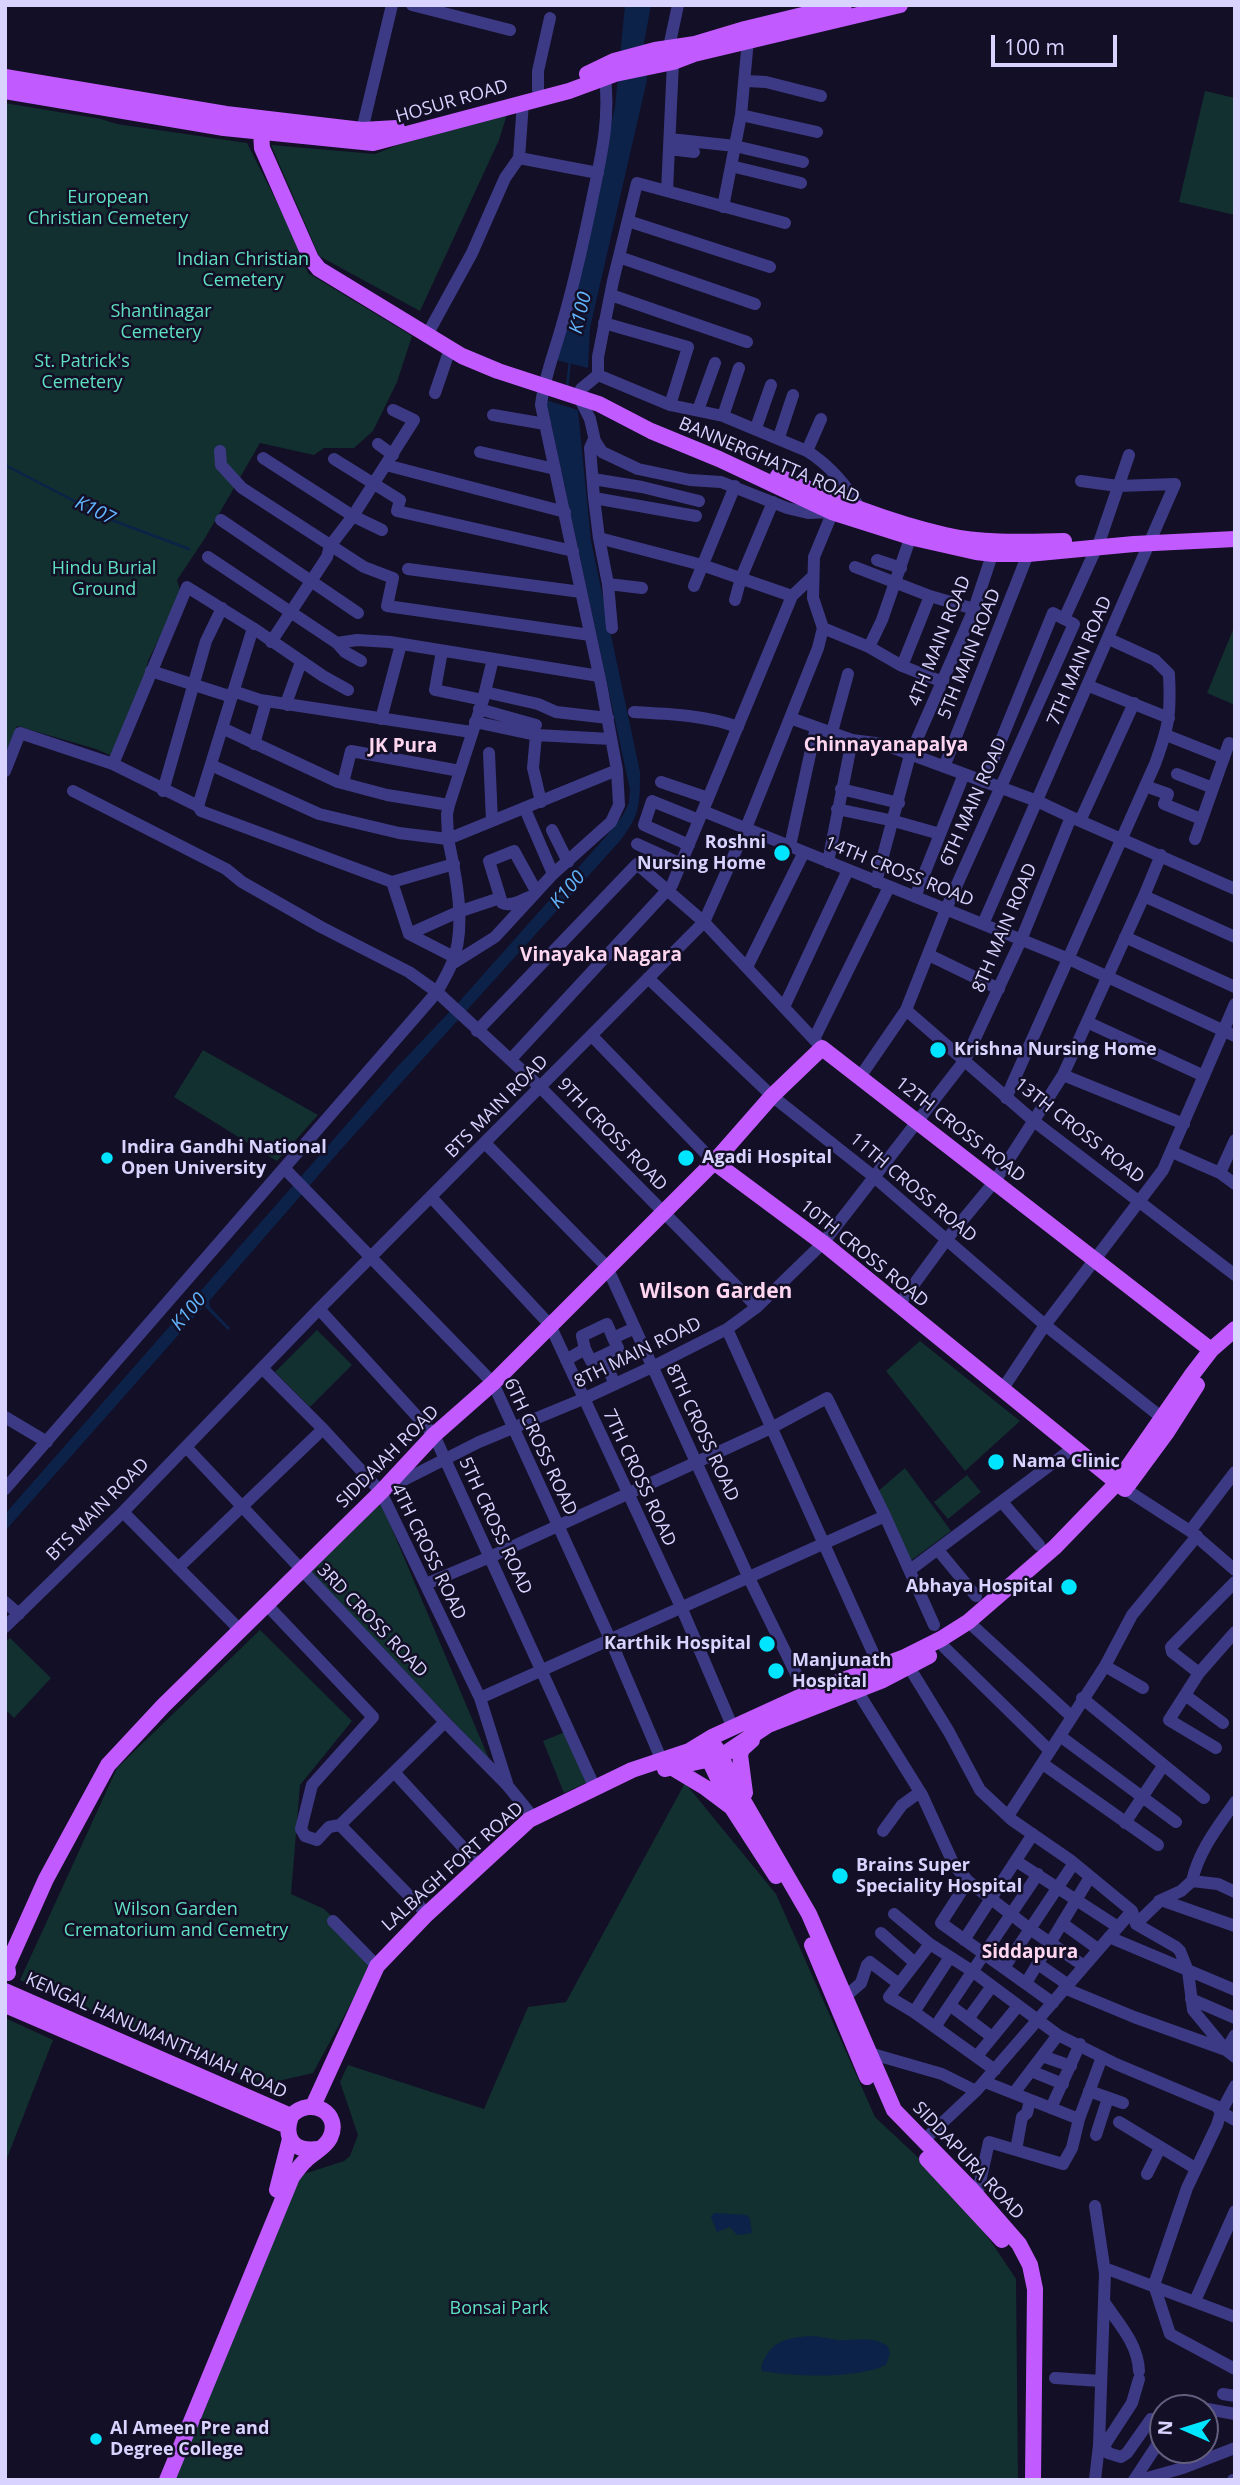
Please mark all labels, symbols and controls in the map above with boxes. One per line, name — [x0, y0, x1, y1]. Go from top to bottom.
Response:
scale bar — [995, 21, 1121, 65]
text: 100 m — [1004, 33, 1065, 61]
street label: HOSUR ROAD — [393, 76, 511, 128]
park label: European Christian Cemetery — [28, 187, 188, 230]
park label: Indian Christian Cemetery — [177, 249, 309, 292]
water label: K100 — [565, 290, 597, 336]
park label: Shantinagar Cemetery — [110, 301, 212, 344]
park label: St. Patrick's Cemetery — [34, 351, 130, 394]
street label: BANNERGHATTA ROAD — [675, 413, 863, 509]
water label: K107 — [71, 492, 119, 530]
park label: Hindu Burial Ground — [52, 558, 156, 600]
street label: 4TH MAIN ROAD — [904, 573, 976, 709]
street label: 5TH MAIN ROAD — [934, 586, 1006, 722]
street label: 7TH MAIN ROAD — [1043, 593, 1117, 729]
street label: 6TH MAIN ROAD — [936, 734, 1012, 870]
district label: Chinnayanapalya — [804, 735, 968, 757]
district label: JK Pura — [369, 736, 437, 758]
place label: Roshni Nursing Home — [637, 832, 766, 874]
street label: 14TH CROSS ROAD — [821, 832, 977, 912]
marker: Roshni Nursing Home — [772, 843, 792, 863]
street label: 8TH MAIN ROAD — [968, 860, 1042, 996]
water label: K100 — [546, 867, 590, 913]
district label: Vinayaka Nagara — [520, 945, 682, 967]
place label: Krishna Nursing Home — [954, 1039, 1157, 1061]
marker: Krishna Nursing Home — [928, 1040, 948, 1060]
street label: BTS MAIN ROAD — [441, 1051, 553, 1163]
street label: 12TH CROSS ROAD — [891, 1073, 1029, 1187]
street label: 9TH CROSS ROAD — [553, 1074, 671, 1196]
street label: 13TH CROSS ROAD — [1010, 1074, 1148, 1188]
street label: 11TH CROSS ROAD — [845, 1129, 981, 1247]
place label: Indira Gandhi National Open University — [121, 1137, 327, 1180]
place label: Agadi Hospital — [702, 1147, 832, 1169]
marker: Agadi Hospital — [676, 1148, 696, 1168]
marker: Indira Gandhi National Open University — [99, 1150, 115, 1166]
street label: 10TH CROSS ROAD — [795, 1196, 933, 1312]
district label: Wilson Garden — [640, 1279, 792, 1305]
water label: K100 — [167, 1289, 211, 1335]
street label: 8TH MAIN ROAD — [571, 1313, 705, 1393]
street label: 8TH CROSS ROAD — [661, 1361, 743, 1505]
street label: 6TH CROSS ROAD — [499, 1375, 581, 1519]
street label: SIDDAIAH ROAD — [332, 1401, 444, 1513]
street label: 7TH CROSS ROAD — [598, 1406, 680, 1550]
place label: Nama Clinic — [1012, 1451, 1120, 1473]
marker: Nama Clinic — [986, 1452, 1006, 1472]
street label: BTS MAIN ROAD — [42, 1454, 154, 1566]
street label: 5TH CROSS ROAD — [454, 1454, 536, 1598]
street label: 4TH CROSS ROAD — [386, 1480, 470, 1624]
street label: 3RD CROSS ROAD — [312, 1560, 432, 1682]
place label: Abhaya Hospital — [906, 1576, 1053, 1598]
marker: Abhaya Hospital — [1059, 1577, 1079, 1597]
place label: Karthik Hospital — [604, 1633, 751, 1655]
marker: Karthik Hospital — [757, 1634, 777, 1654]
place label: Manjunath Hospital — [792, 1650, 891, 1692]
marker: Manjunath Hospital — [766, 1661, 786, 1681]
street label: LALBAGH FORT ROAD — [378, 1798, 528, 1936]
place label: Brains Super Speciality Hospital — [856, 1855, 1022, 1898]
marker: Brains Super Speciality Hospital — [830, 1866, 850, 1886]
park label: Wilson Garden Crematorium and Cemetry — [64, 1899, 288, 1941]
district label: Siddapura — [982, 1942, 1078, 1964]
street label: KENGAL HANUMANTHAIAH ROAD — [22, 1968, 290, 2104]
street label: SIDDAPURA ROAD — [908, 2098, 1028, 2224]
park label: Bonsai Park — [450, 2298, 548, 2320]
north arrow — [1149, 2394, 1219, 2464]
place label: Al Ameen Pre and Degree College — [110, 2418, 269, 2460]
text: N — [1152, 2420, 1178, 2436]
marker: Al Ameen Pre and Degree College — [88, 2431, 104, 2447]

